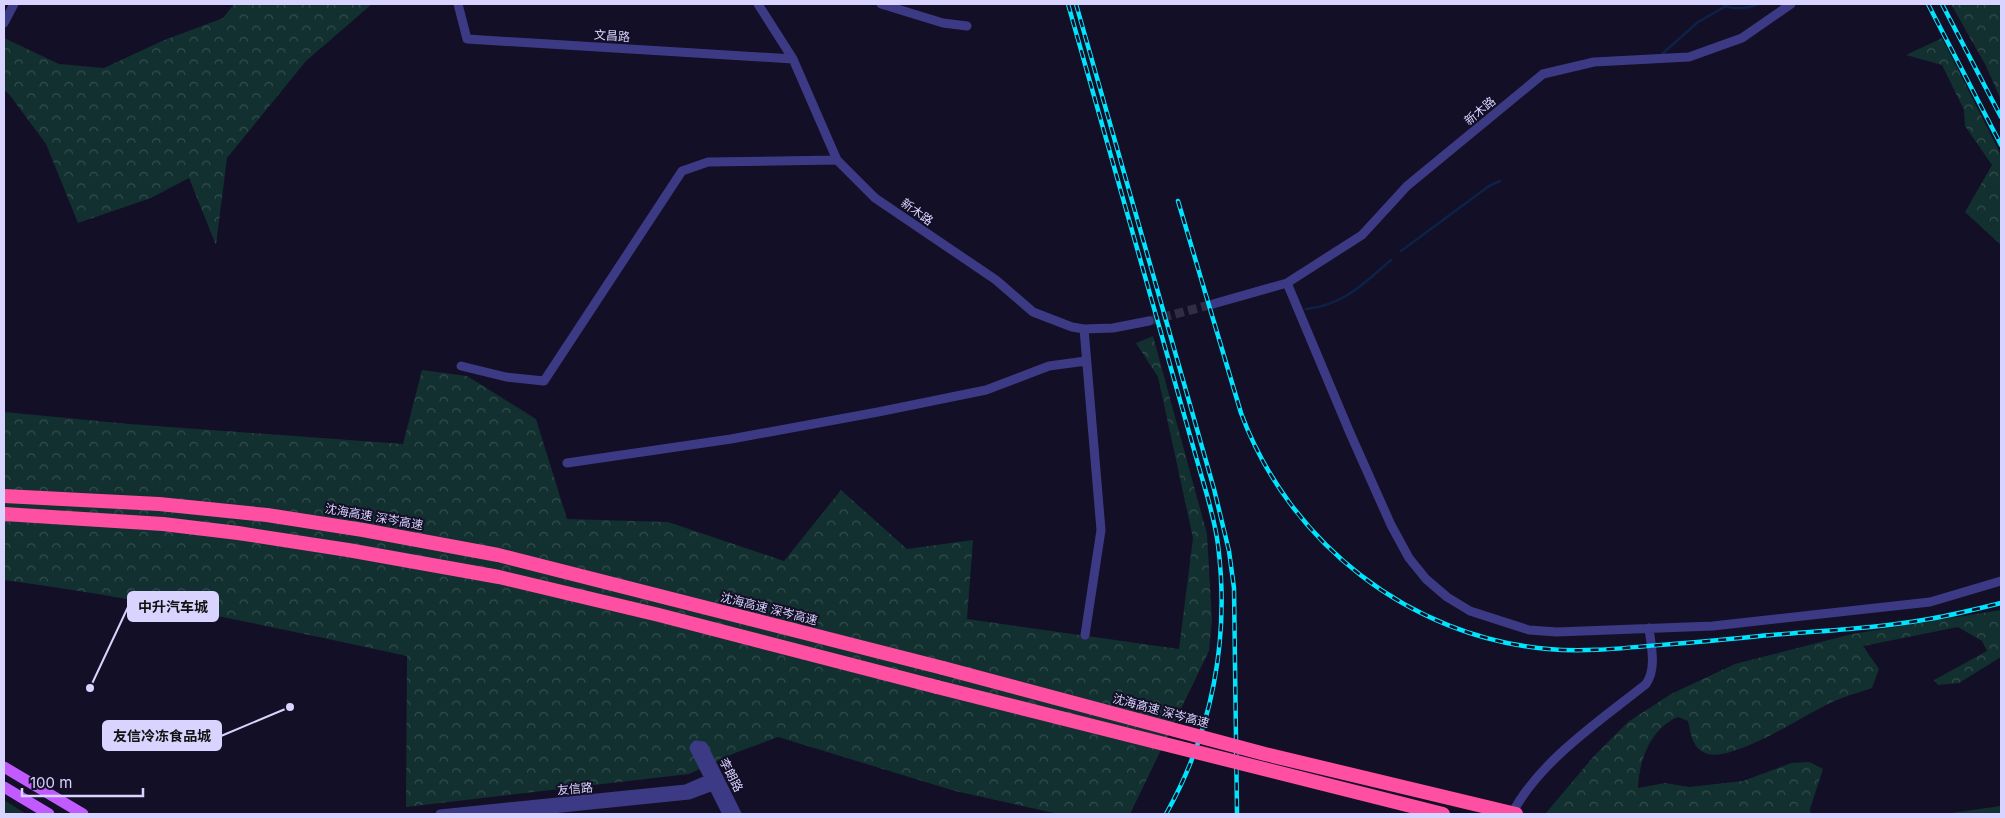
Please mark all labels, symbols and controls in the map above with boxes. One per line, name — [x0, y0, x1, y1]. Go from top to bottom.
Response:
street label: 文昌路 — [594, 27, 631, 44]
street label: 新木路 — [1461, 93, 1498, 128]
street label: 新木路 — [898, 195, 936, 228]
street label: 沈海高速 深岑高速 — [324, 500, 424, 533]
street label: 沈海高速 深岑高速 — [719, 589, 819, 628]
callout: 中升汽车城 — [128, 592, 218, 621]
text: 中升汽车城 — [138, 598, 208, 615]
street label: 沈海高速 深岑高速 — [1111, 690, 1211, 731]
callout: 友信冷冻食品城 — [103, 721, 221, 750]
text: 友信冷冻食品城 — [113, 727, 211, 744]
street label: 李朗路 — [717, 755, 746, 794]
scale bar — [22, 766, 144, 798]
text: 100 m — [30, 773, 72, 792]
street label: 友信路 — [556, 779, 594, 798]

